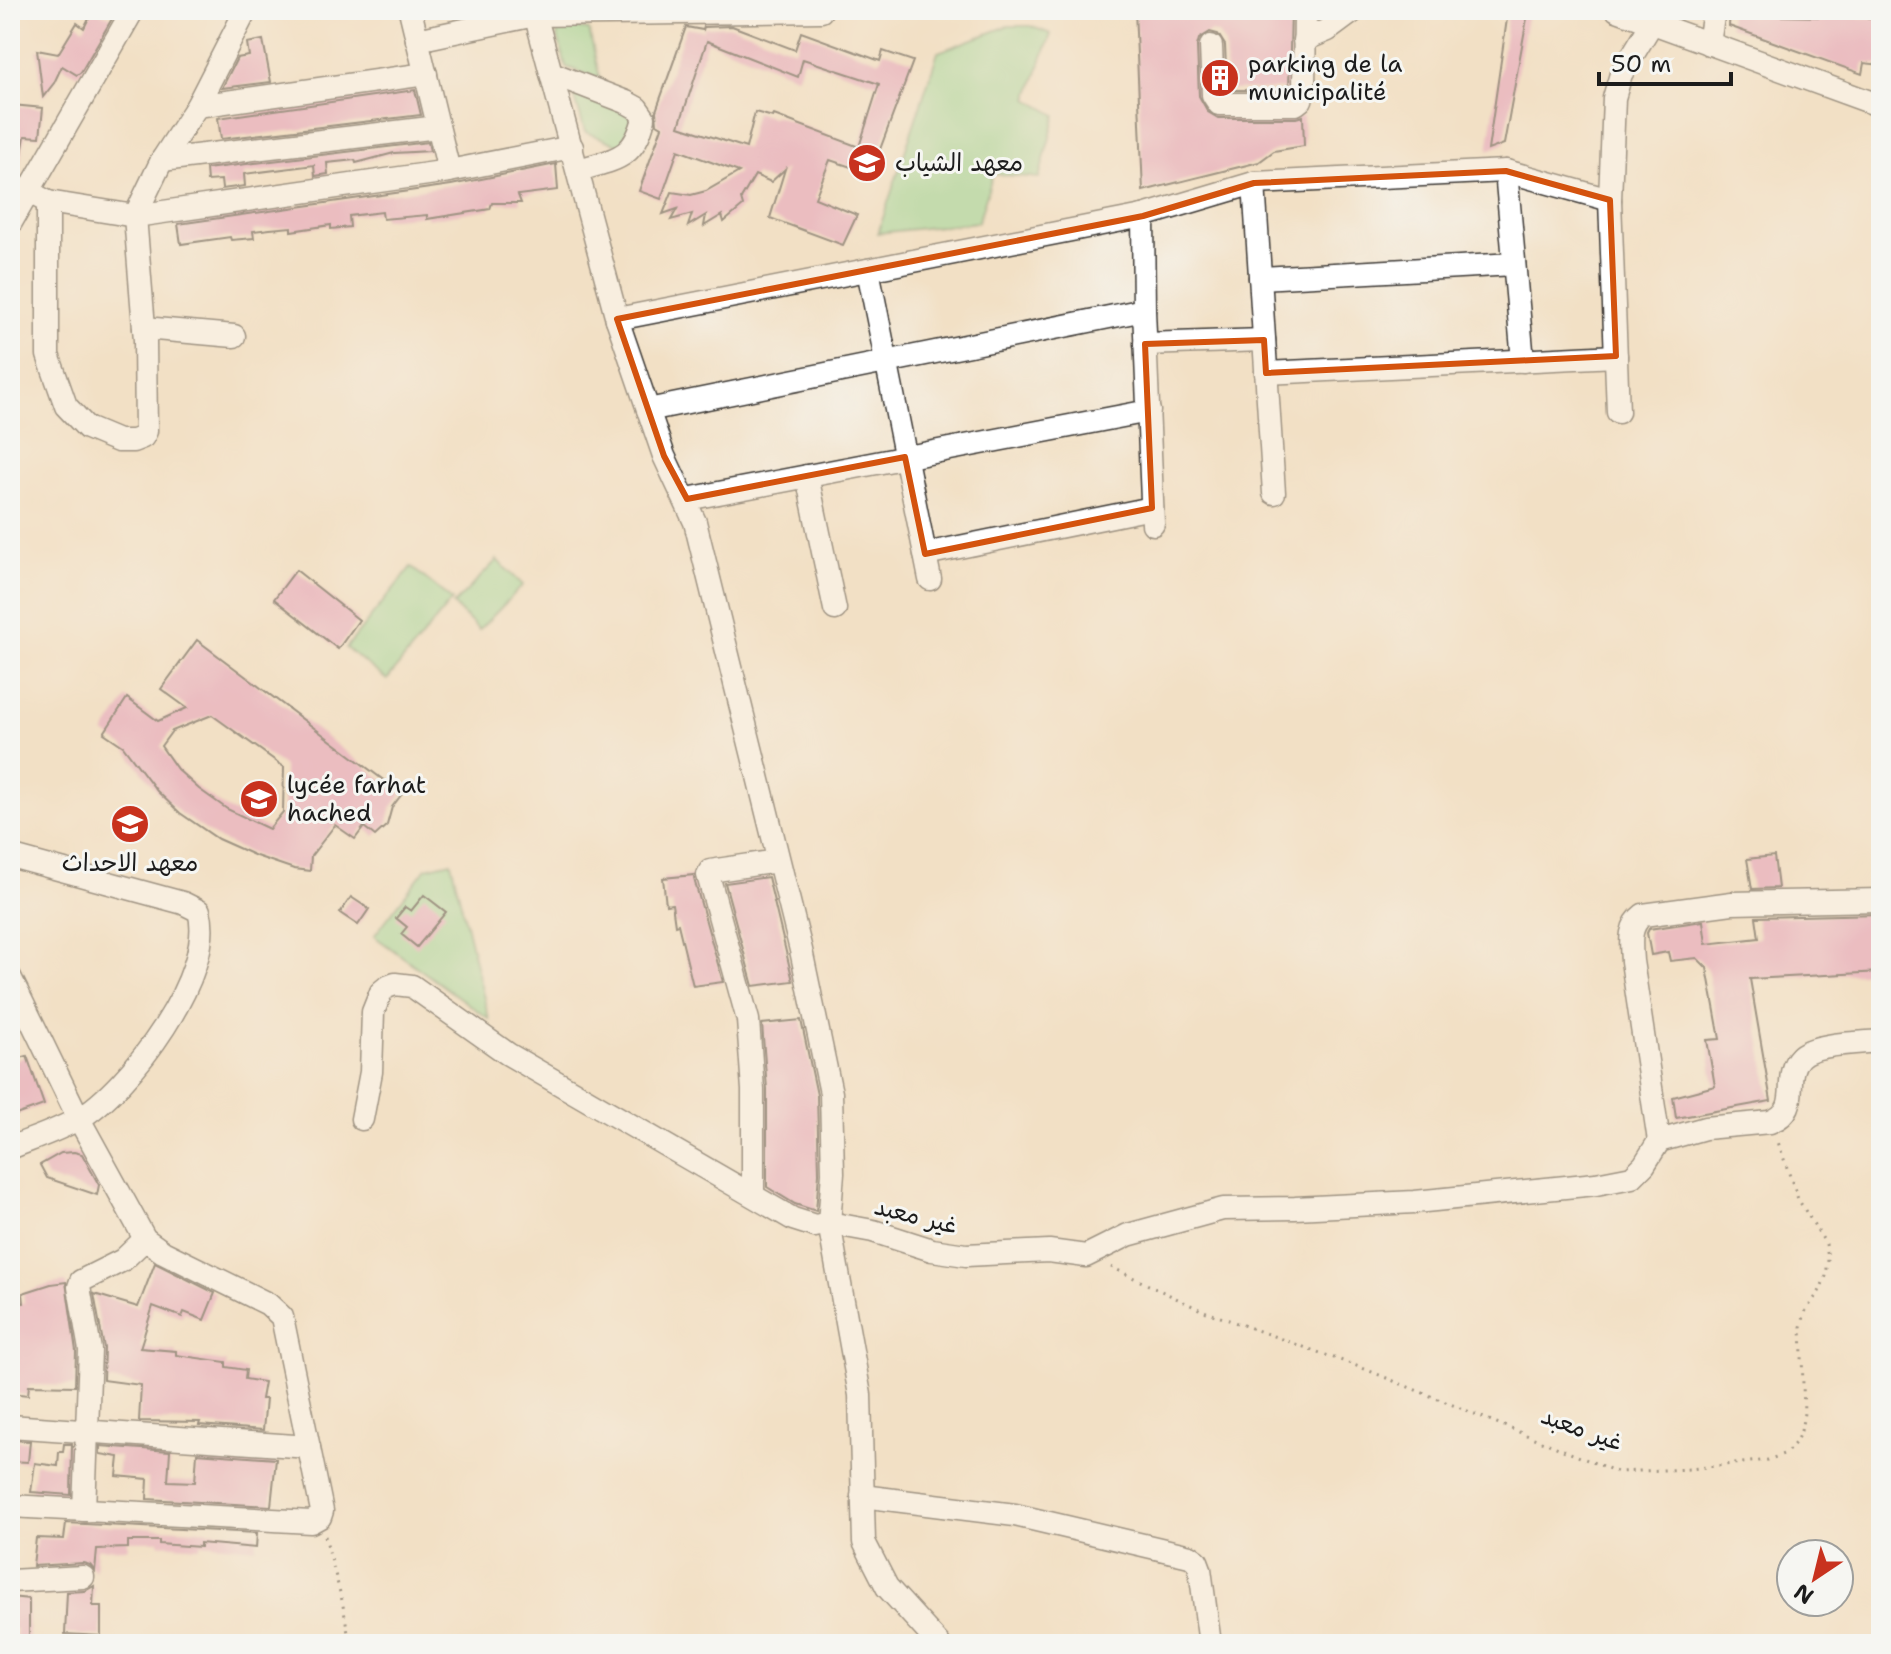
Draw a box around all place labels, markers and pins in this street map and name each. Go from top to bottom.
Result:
place label: parking de la municipalité [1248,48,1402,108]
building icon: parking de la municipalité [1199,57,1241,99]
school or university icon: معهد الشياب [846,142,888,184]
place label: معهد الشياب [895,147,1023,179]
place label: lycée farhat hached [287,769,426,829]
school or university icon: lycée farhat hached [238,778,280,820]
school or university icon: معهد الاحداث [109,803,151,845]
place label: معهد الاحداث [62,847,198,879]

